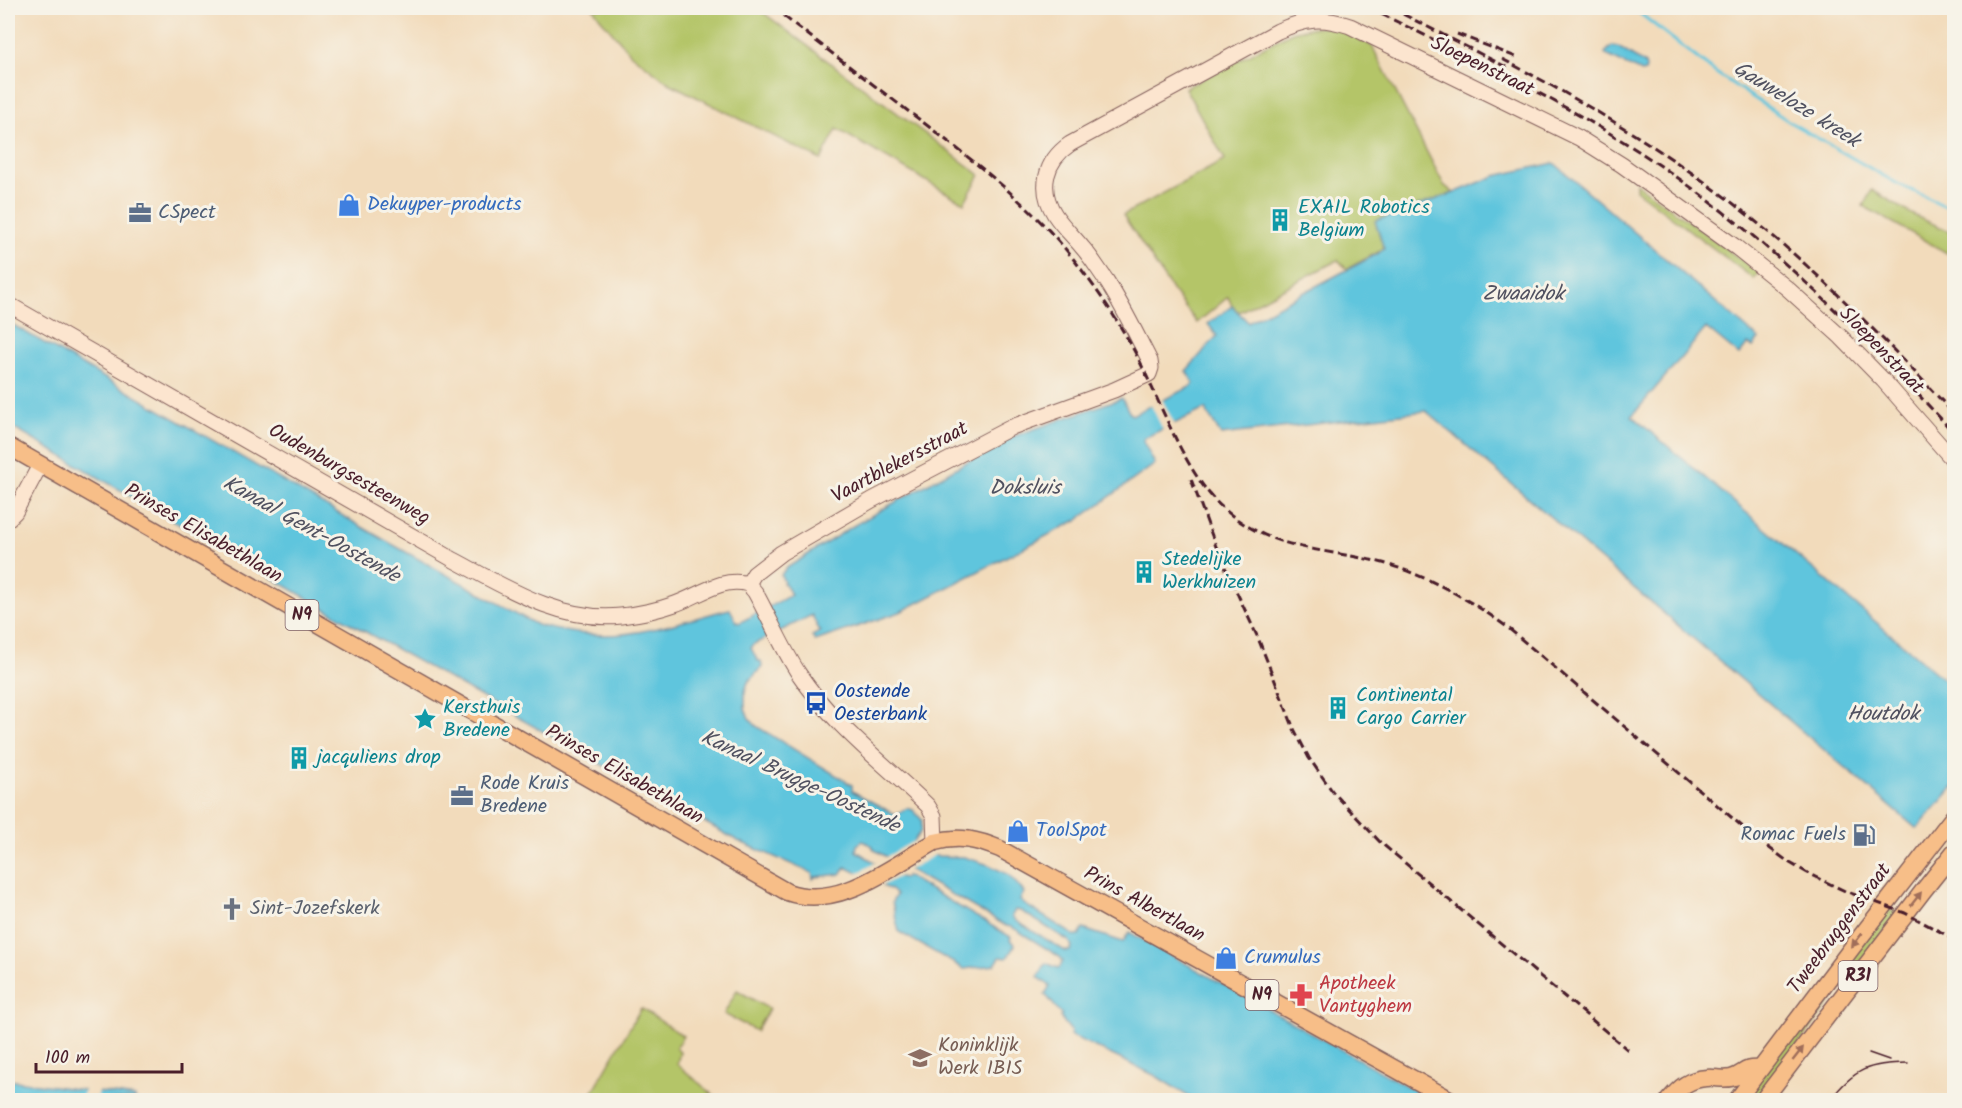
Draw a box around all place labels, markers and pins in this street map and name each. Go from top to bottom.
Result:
place label: Dekuyper-products [367,189,522,221]
shop icon: Dekuyper-products [336,192,362,218]
place label: EXAIL Robotics Belgium [1298,192,1430,247]
place label: CSpect [158,197,216,229]
office icon: CSpect [127,200,153,226]
building icon: EXAIL Robotics Belgium [1267,207,1293,233]
place label: Stedelijke Werkhuizen [1162,544,1256,599]
building icon: Stedelijke Werkhuizen [1131,559,1157,585]
place label: Oostende Oesterbank [834,676,928,731]
place label: Continental Cargo Carrier [1356,680,1467,735]
bus stop icon: Oostende Oesterbank [803,690,829,716]
place label: Kersthuis Bredene [443,692,521,747]
building icon: Continental Cargo Carrier [1325,695,1351,721]
place icon: Kersthuis Bredene [412,706,438,732]
place label: jacquliens drop [312,742,441,774]
building icon: jacquliens drop [286,745,312,771]
place label: Rode Kruis Bredene [480,768,570,823]
office icon: Rode Kruis Bredene [449,783,475,809]
place label: ToolSpot [1036,815,1107,847]
shop icon: ToolSpot [1005,818,1031,844]
place label: Romac Fuels [1741,819,1846,851]
fuel station icon: Romac Fuels [1851,822,1877,848]
place label: Sint-Jozefskerk [250,893,380,925]
church icon: Sint-Jozefskerk [219,896,245,922]
place label: Crumulus [1244,942,1321,974]
shop icon: Crumulus [1213,945,1239,971]
place label: Apotheek Vantyghem [1319,968,1412,1023]
pharmacy icon: Apotheek Vantyghem [1288,982,1314,1008]
place label: Koninklijk Werk IBIS [938,1030,1023,1085]
school or university icon: Koninklijk Werk IBIS [907,1045,933,1071]

